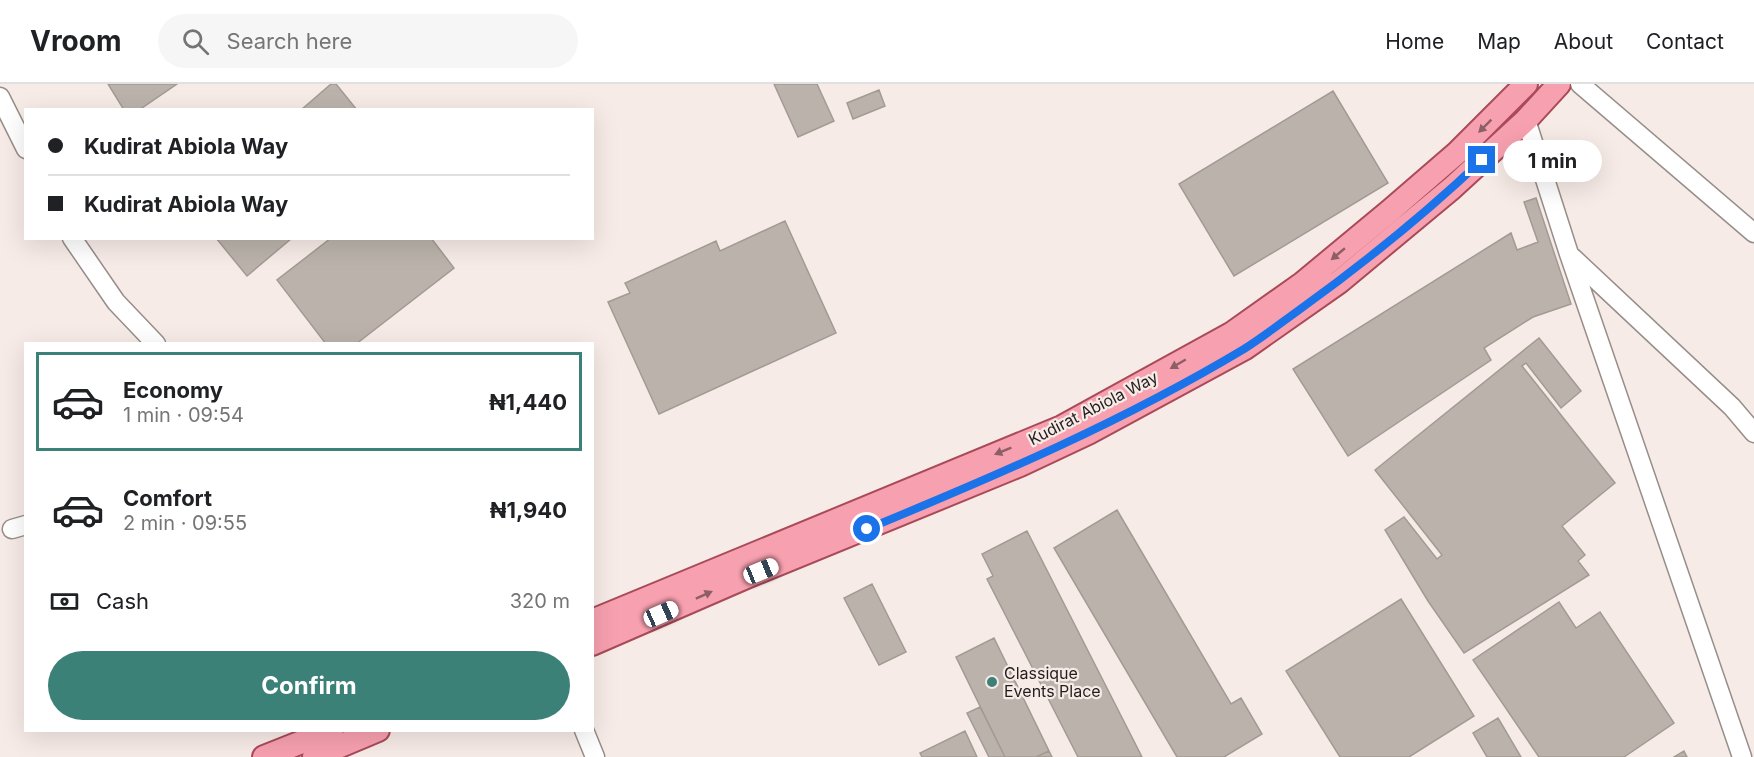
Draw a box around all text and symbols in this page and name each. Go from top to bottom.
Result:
search box [158,14,578,68]
text: Vroom [30,24,122,58]
icon: search [179,25,212,58]
text: Search here [227,28,352,54]
text: Home [1385,29,1444,54]
text: Map [1477,29,1521,54]
text: About [1554,29,1613,54]
text: Contact [1646,29,1724,54]
one-way arrow [1478,118,1492,132]
text: Kudirat Abiola Way [84,133,288,159]
callout: 1 min [1503,139,1602,181]
route end [1468,146,1495,173]
text: 1 min [1528,149,1577,173]
text: Kudirat Abiola Way [84,191,288,217]
one-way arrow [1331,247,1346,260]
one-way arrow [1169,359,1186,369]
street label: Kudirat Abiola Way [1025,367,1161,449]
icon: car [51,375,105,429]
text: Economy [123,377,223,403]
text: ₦1,440 [489,389,567,415]
text: 1 min · 09:54 [123,403,244,427]
one-way arrow [994,446,1012,456]
icon: car [51,483,105,537]
text: Comfort [123,485,212,511]
text: ₦1,940 [490,497,567,523]
text: 2 min · 09:55 [123,511,247,535]
route start [853,515,880,542]
car [741,556,781,586]
icon: cash [48,585,81,618]
text: Cash [96,588,149,614]
text: 320 m [510,589,570,613]
one-way arrow [695,590,713,600]
car [641,598,681,630]
button: Confirm [48,651,570,720]
place label: Classique Events Place [1004,663,1101,701]
marker: Classique Events Place [985,675,999,689]

